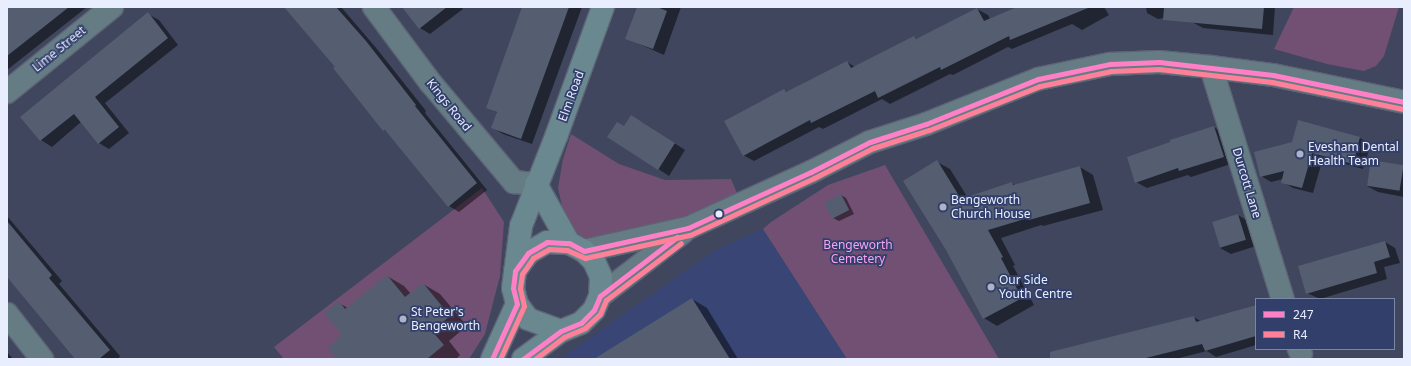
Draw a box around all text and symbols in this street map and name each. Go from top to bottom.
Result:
street label: Lime Street [30,23,88,75]
street label: Elm Road [555,69,587,123]
street label: Kings Road [424,76,474,134]
place label: Evesham Dental Health Team [1308,140,1399,168]
street label: Durcott Lane [1229,146,1265,220]
marker: Evesham Dental Health Team [1295,149,1305,159]
place label: Bengeworth Church House [951,193,1031,221]
marker: Bengeworth Church House [938,202,948,212]
unlabelled marker [714,209,724,219]
park label: Bengeworth Cemetery [823,238,893,266]
place label: Our Side Youth Centre [999,273,1072,301]
marker: Our Side Youth Centre [986,282,996,292]
legend [1255,298,1395,350]
place label: St Peter's Bengeworth [411,305,480,333]
text: 247 [1293,306,1314,323]
marker: St Peter's Bengeworth [398,314,408,324]
text: R4 [1293,326,1307,343]

